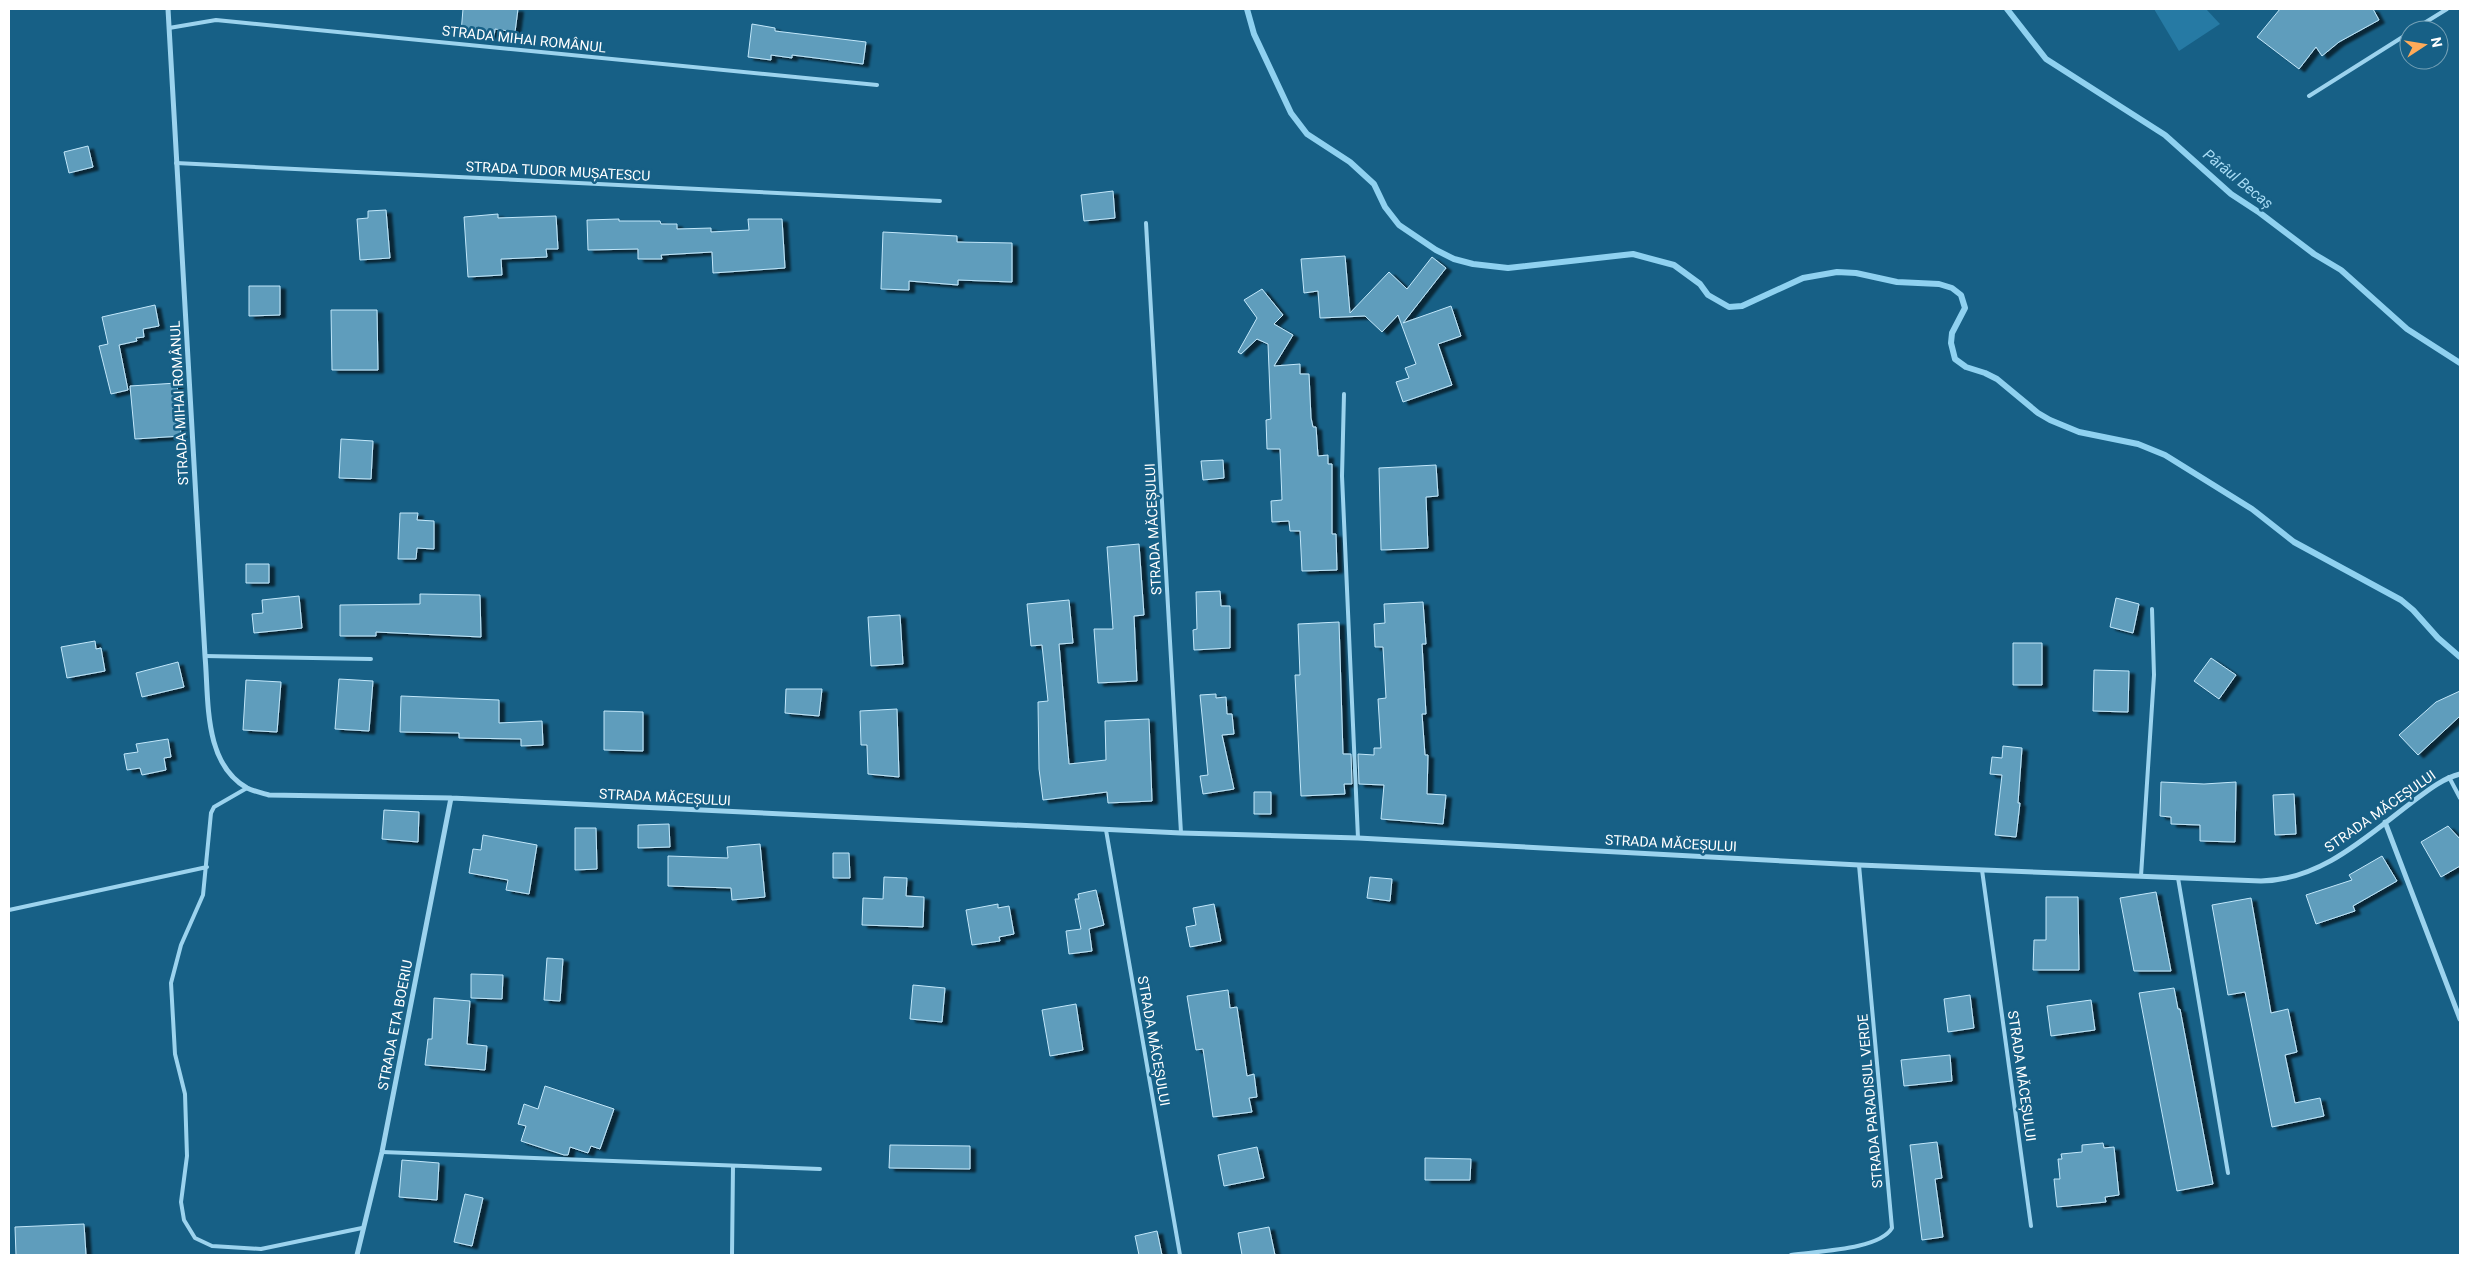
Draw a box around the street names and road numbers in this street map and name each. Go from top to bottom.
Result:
street label: STRADA MIHAI ROMÂNUL [441,21,607,56]
street label: STRADA TUDOR MUȘATESCU [465,158,651,185]
street label: STRADA MIHAI ROMÂNUL [166,320,191,486]
street label: STRADA MĂCEȘULUI [1142,463,1165,595]
street label: STRADA MĂCEȘULUI [2321,767,2439,856]
street label: STRADA MĂCEȘULUI [599,786,731,809]
street label: STRADA MĂCEȘULUI [1605,832,1737,855]
street label: STRADA ETA BOERIU [375,958,415,1092]
street label: STRADA MĂCEȘULUI [1134,975,1173,1108]
street label: STRADA MĂCEȘULUI [2004,1010,2039,1143]
street label: STRADA PARADISUL VERDE [1854,1013,1886,1189]

